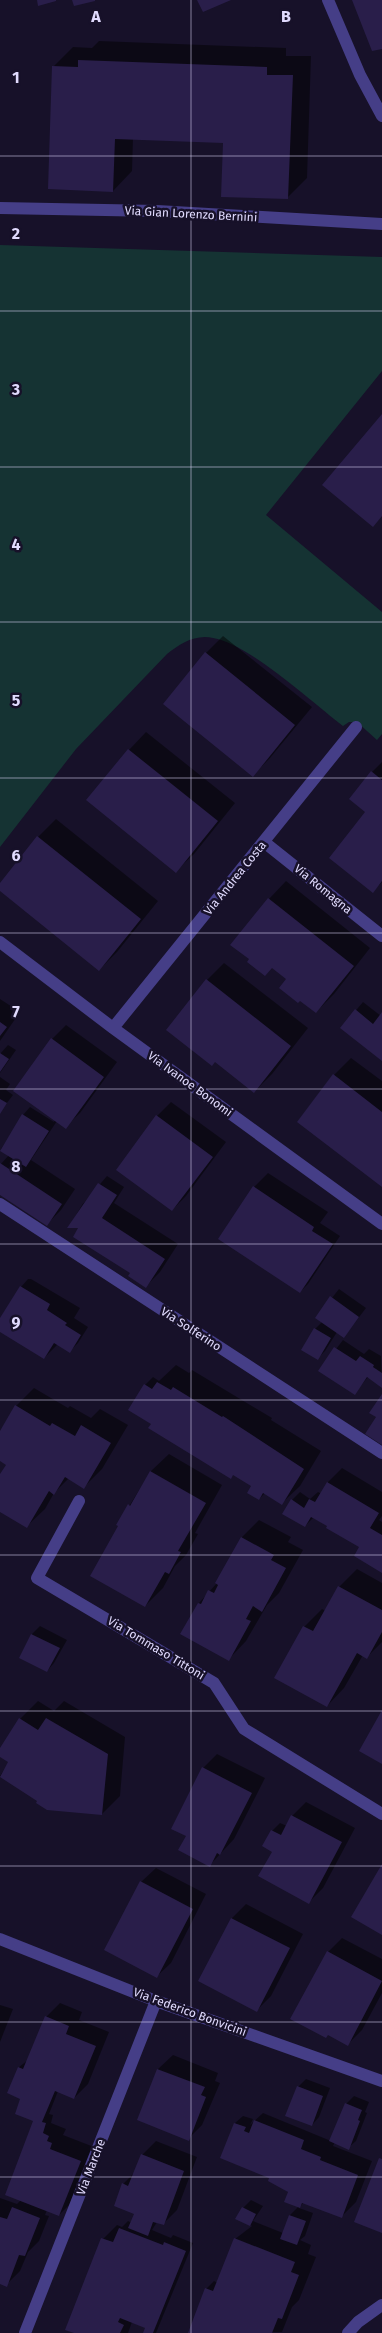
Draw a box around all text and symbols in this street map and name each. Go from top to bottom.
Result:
text: A [90,7,101,26]
text: B [281,7,291,26]
text: 1 [12,68,20,87]
street label: Via Gian Lorenzo Bernini [124,204,258,224]
text: 2 [12,224,20,243]
text: 3 [11,380,20,399]
text: 4 [11,535,21,554]
text: 5 [12,691,21,710]
street label: Via Andrea Costa [201,838,269,918]
text: 6 [11,846,21,865]
street label: Via Romagna [291,861,355,917]
text: 7 [12,1002,20,1021]
street label: Via Ivanoe Bonomi [145,1049,235,1119]
text: 8 [11,1157,21,1176]
street label: Via Solferino [158,1304,224,1354]
text: 9 [12,1313,21,1332]
street label: Via Tommaso Tittoni [105,1614,207,1682]
street label: Via Federico Bonvicini [132,1985,248,2039]
street label: Via Marche [74,2137,108,2197]

